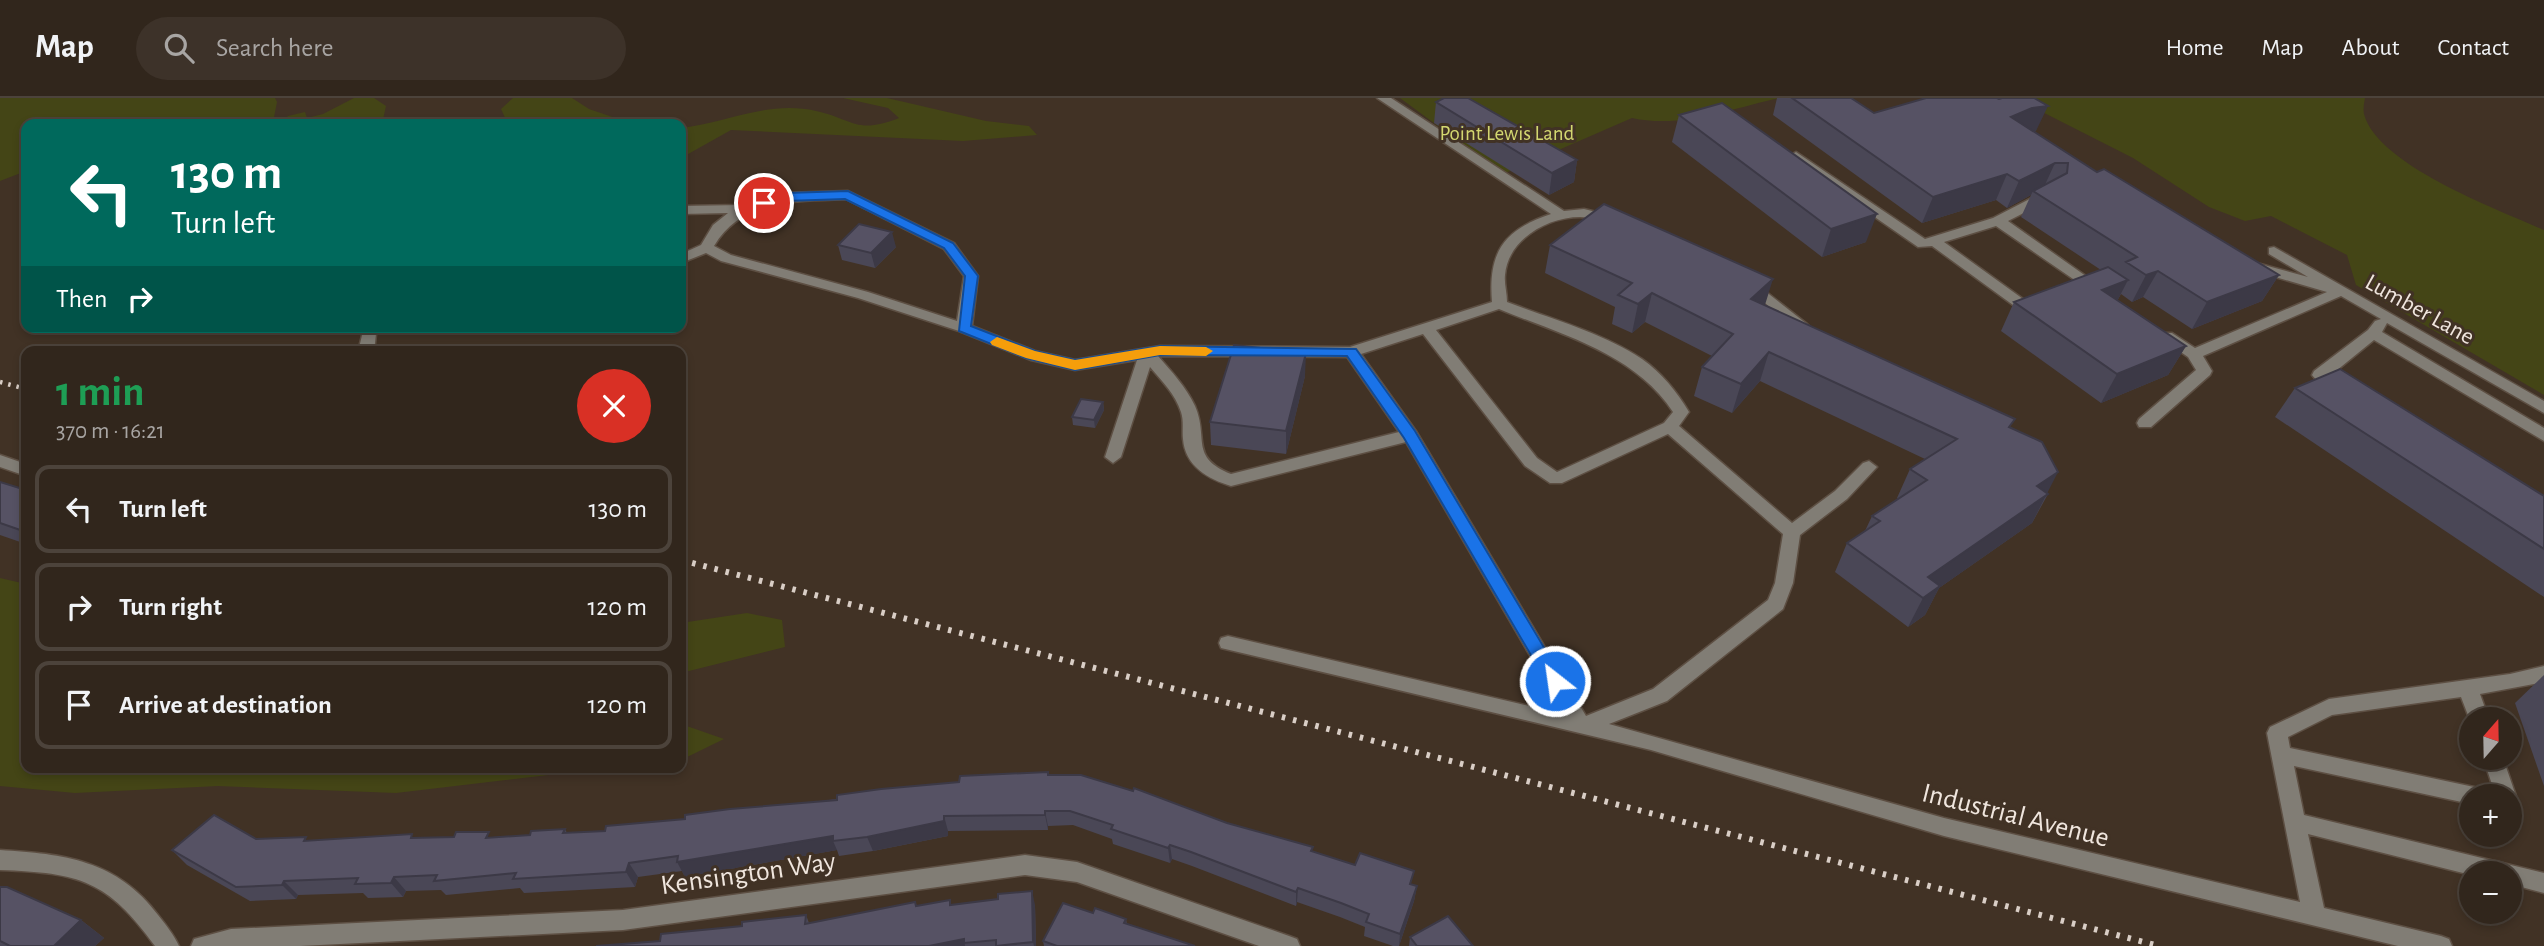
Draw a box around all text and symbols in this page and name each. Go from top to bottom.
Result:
search box [136,17,626,80]
icon: search [160,29,198,67]
text: Map [35,31,94,64]
text: Search here [216,35,334,61]
text: Home [2166,36,2224,60]
text: Map [2262,36,2304,60]
text: About [2342,36,2399,60]
text: Contact [2437,36,2509,60]
park label: Point Lewis Land [1440,123,1575,144]
icon: left [56,147,147,238]
text: 130 m [171,149,282,198]
pin [734,173,794,233]
icon: arrive [745,184,783,222]
text: Turn left [171,207,275,239]
street label: Lumber Lane [2361,270,2478,350]
icon: right [121,280,159,318]
text: Then [56,286,107,312]
button: close [577,369,651,443]
text: 1 min [56,371,145,413]
text: 370 m · 16:21 [56,420,165,443]
icon: left [60,490,98,528]
text: Turn left [119,496,207,522]
text: 130 m [589,496,647,522]
icon: right [60,588,98,626]
text: Turn right [119,594,222,620]
text: 120 m [587,594,647,620]
position arrow [1518,644,1592,718]
icon: arrive [60,686,98,724]
text: Arrive at destination [119,692,332,718]
text: 120 m [587,692,647,718]
north arrow [2459,707,2522,770]
map controls [2459,707,2522,924]
street label: Industrial Avenue [1919,779,2112,853]
button: + [2459,784,2522,847]
street label: Kensington Way [659,848,838,900]
button: − [2459,861,2522,924]

